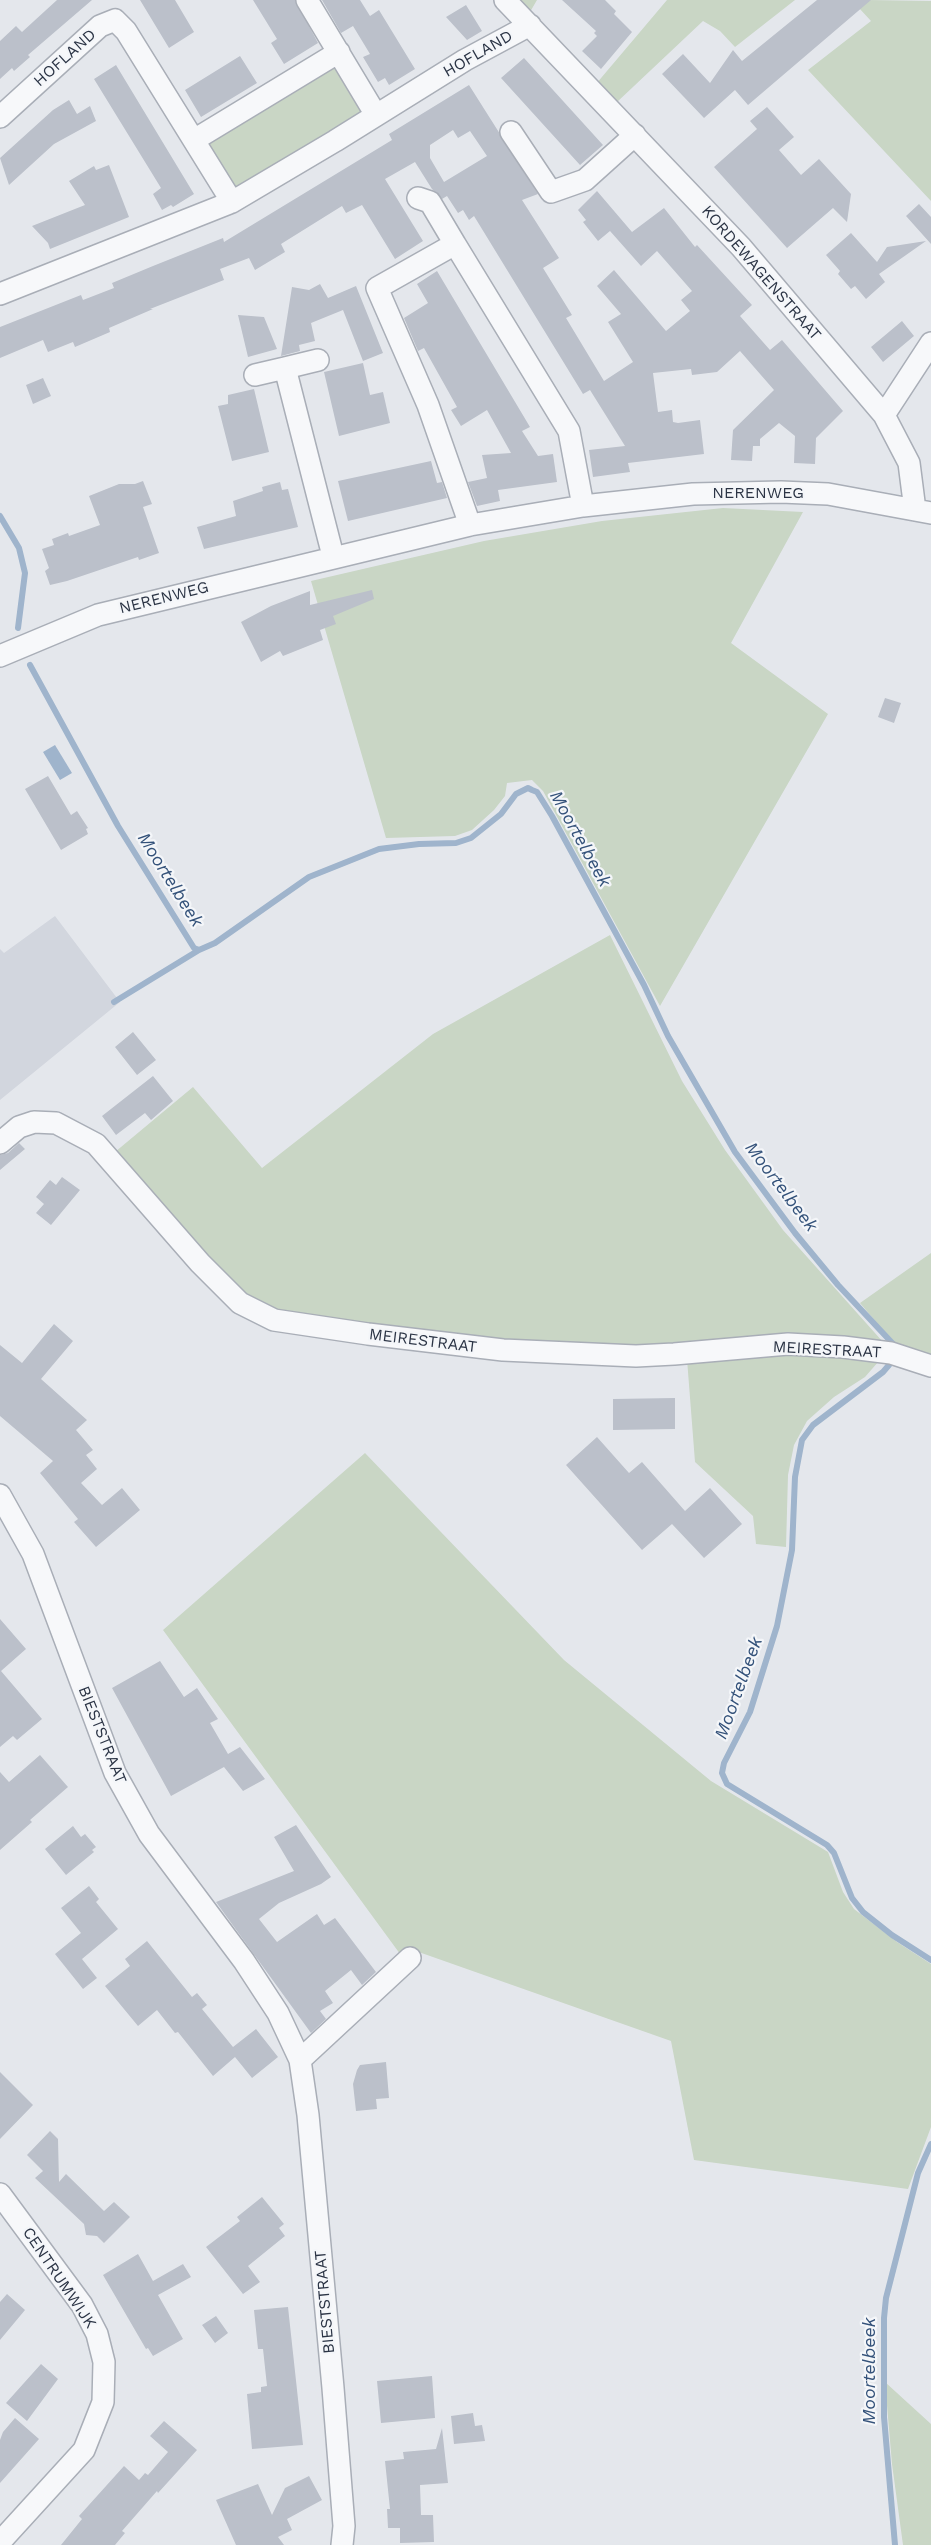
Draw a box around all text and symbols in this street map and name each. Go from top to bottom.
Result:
street label: HOFLAND [30,25,100,91]
street label: HOFLAND [440,26,516,82]
street label: KORDEWAGENSTRAAT [697,202,825,344]
street label: NERENWEG [712,483,804,503]
street label: NERENWEG [117,578,211,618]
water label: Moortelbeek [545,787,615,891]
water label: Moortelbeek [132,829,208,931]
water label: Moortelbeek [740,1138,822,1236]
street label: MEIRESTRAAT [368,1325,478,1357]
street label: MEIRESTRAAT [772,1338,882,1362]
water label: Moortelbeek [711,1634,767,1742]
street label: BIESTSTRAAT [74,1683,130,1787]
street label: CENTRUMWIJK [18,2224,100,2332]
street label: BIESTSTRAAT [311,2249,339,2355]
water label: Moortelbeek [859,2317,881,2425]

